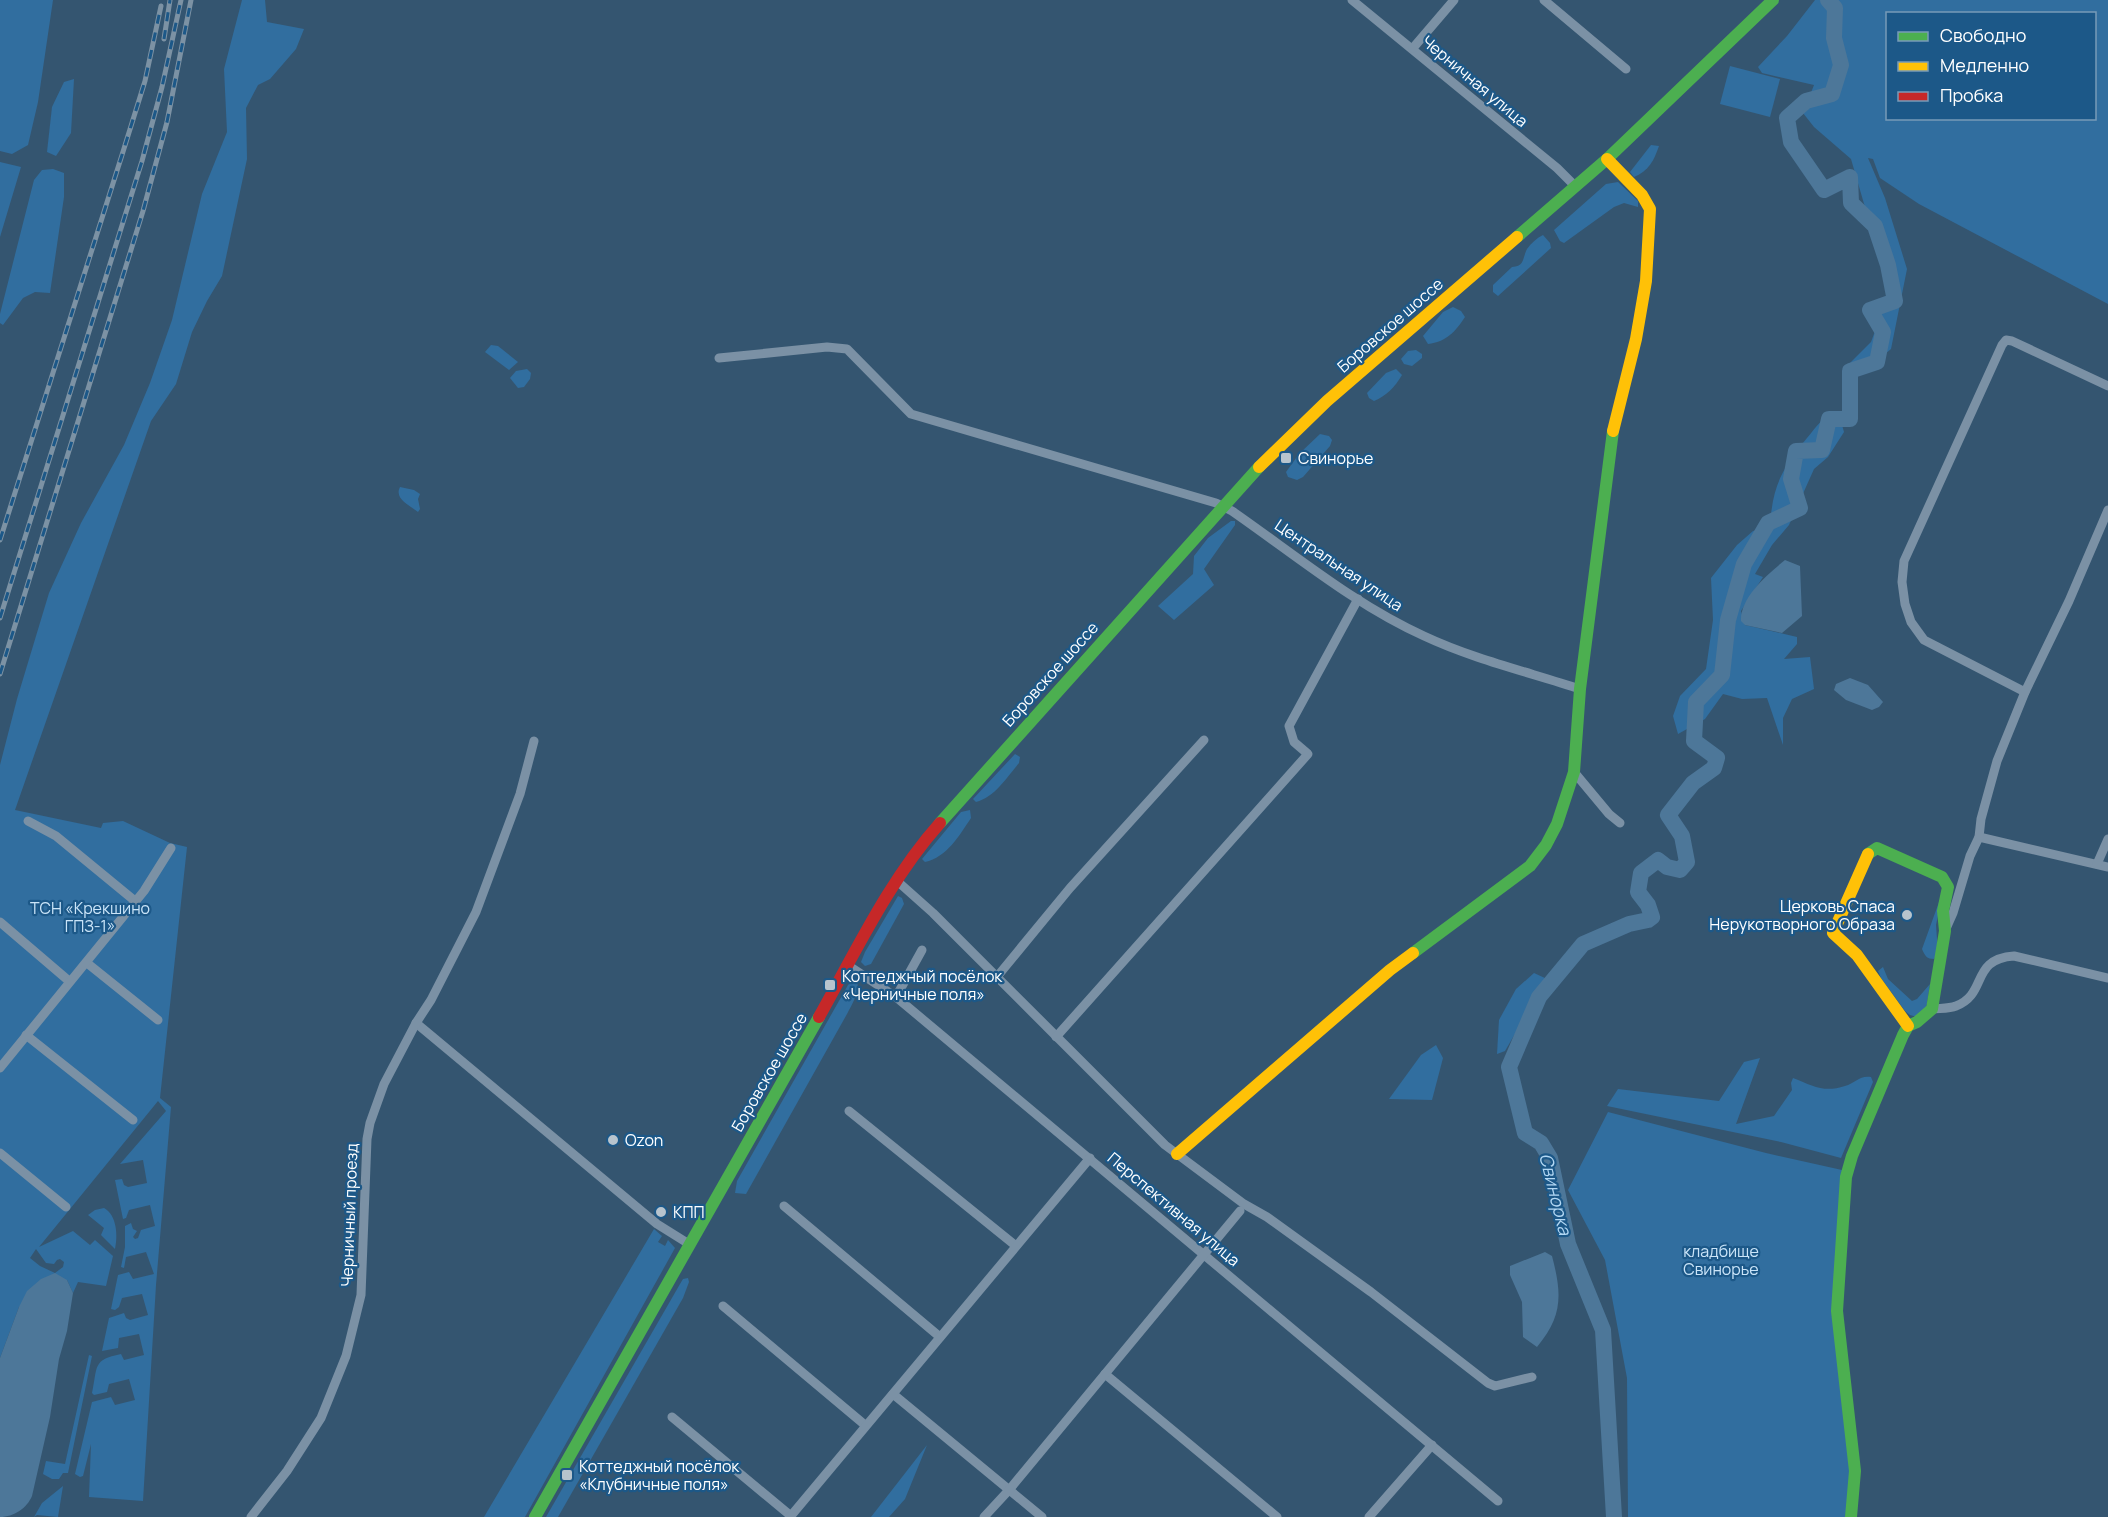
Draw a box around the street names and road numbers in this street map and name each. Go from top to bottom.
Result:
street label: Черничная улица [1417,30,1533,132]
street label: Боровское шоссе [1332,273,1448,377]
street label: Центральная улица [1271,514,1407,616]
street label: Боровское шоссе [997,617,1103,731]
street label: Боровское шоссе [726,1009,812,1135]
street label: Черничный проезд [335,1142,363,1287]
street label: Перспективная улица [1103,1147,1245,1271]

